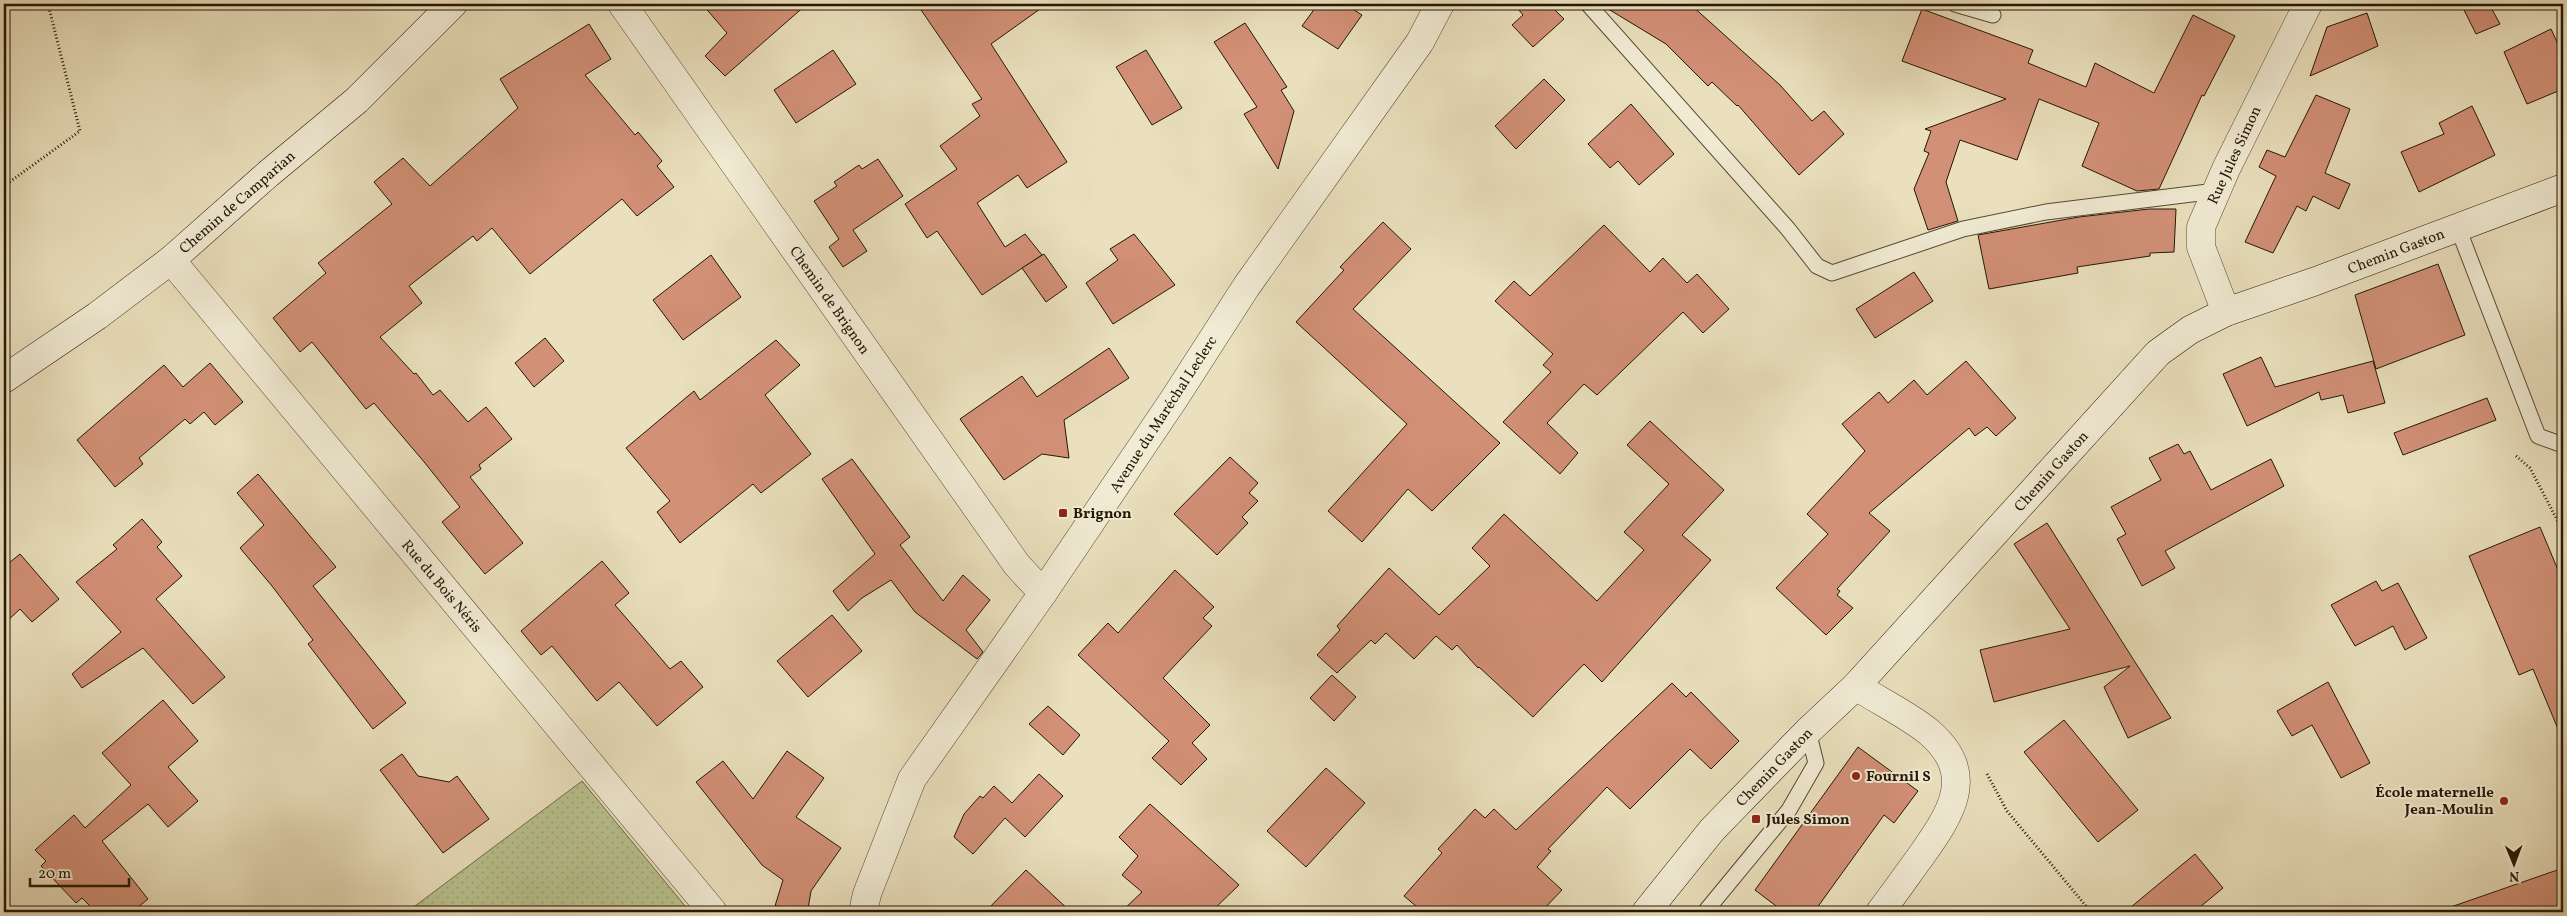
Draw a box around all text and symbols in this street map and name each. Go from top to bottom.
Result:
street label: Rue Jules Simon [2203,103,2267,208]
street label: Chemin de Camparian [175,147,301,260]
street label: Chemin Gaston [2345,224,2448,281]
street label: Chemin de Brignon [783,242,874,359]
street label: Avenue du Maréchal Leclerc [1105,332,1223,497]
street label: Chemin Gaston [2010,427,2094,517]
place label: Brignon [1073,504,1132,525]
marker: Brignon [1057,507,1069,519]
street label: Rue du Bois Néris [396,536,486,638]
street label: Chemin Gaston [1732,724,1818,812]
place label: Fournil S [1866,767,1931,788]
marker: Fournil S [1850,770,1862,782]
place label: École maternelle Jean-Moulin [2375,783,2494,821]
marker: École maternelle Jean-Moulin [2498,795,2510,807]
place label: Jules Simon [1765,810,1850,831]
marker: Jules Simon [1750,813,1762,825]
north arrow [2490,838,2540,888]
scale bar [30,856,129,888]
text: 20 m [38,864,71,885]
text: N [2509,866,2519,885]

